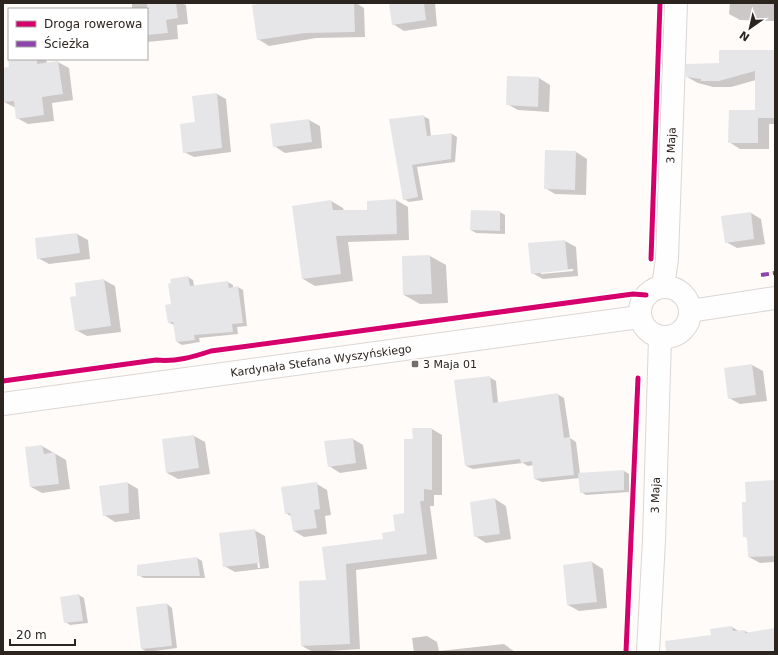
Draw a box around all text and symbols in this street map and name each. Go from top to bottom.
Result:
legend [8,8,148,60]
north arrow [730,8,770,48]
text: Droga rowerowa [44,17,142,31]
text: N [737,28,752,44]
text: Ścieżka [44,36,89,51]
street label: 3 Maja [664,127,678,164]
street label: Kardynała Stefana Wyszyńskiego [230,342,413,379]
place label: 3 Maja 01 [423,358,477,371]
marker: 3 Maja 01 [410,359,420,369]
street label: 3 Maja [648,477,662,514]
scale bar [10,621,75,647]
text: 20 m [16,628,47,642]

